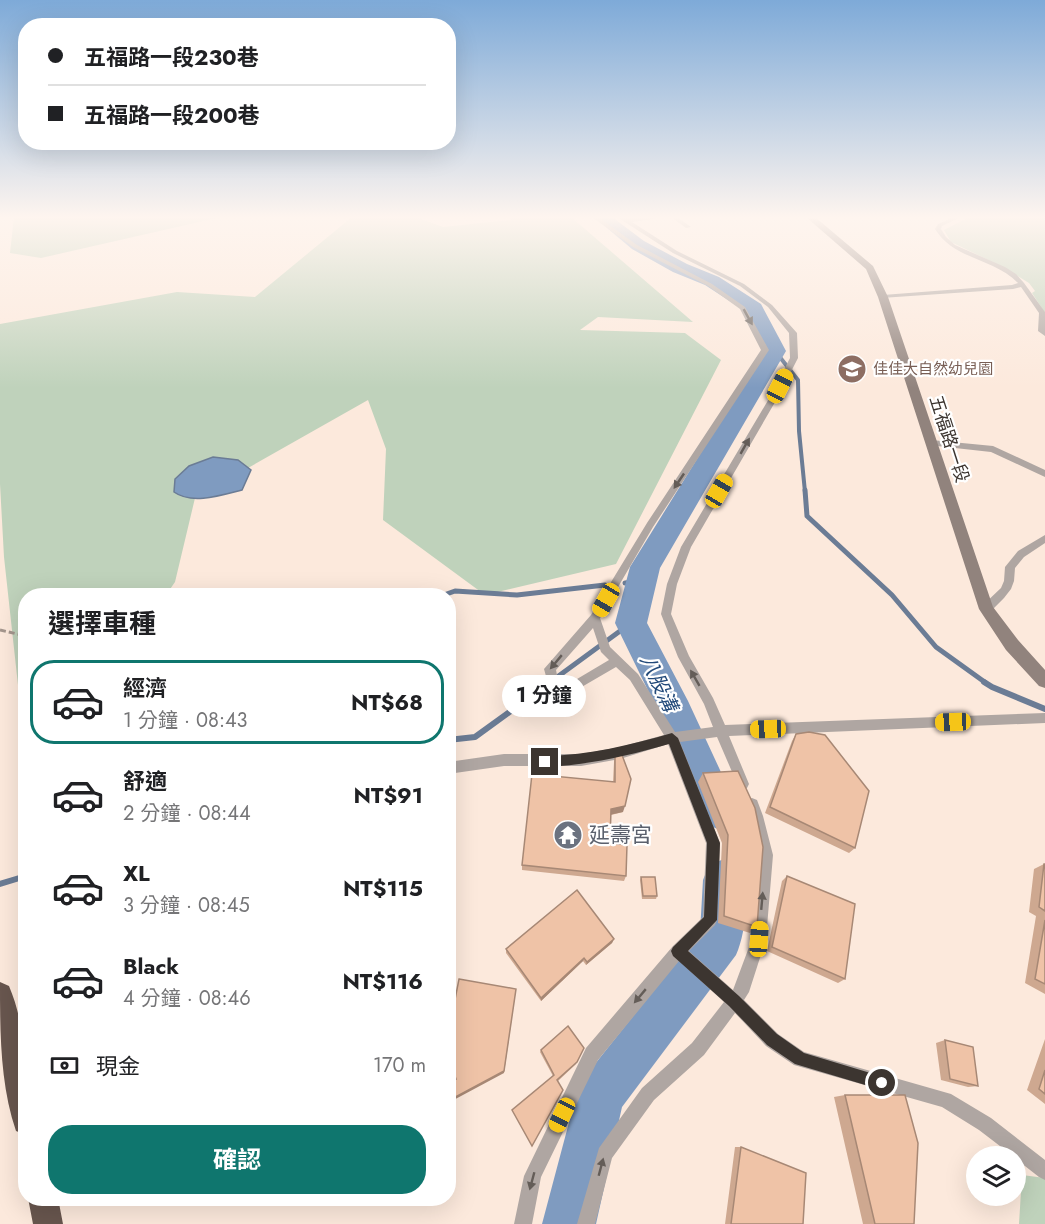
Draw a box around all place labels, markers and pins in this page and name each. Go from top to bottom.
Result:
school or university icon: 佳佳大自然幼兒園 [836,353,868,385]
place label: 佳佳大自然幼兒園 [873,358,993,380]
temple icon: 延壽宮 [552,819,584,851]
place label: 延壽宮 [589,820,652,850]

